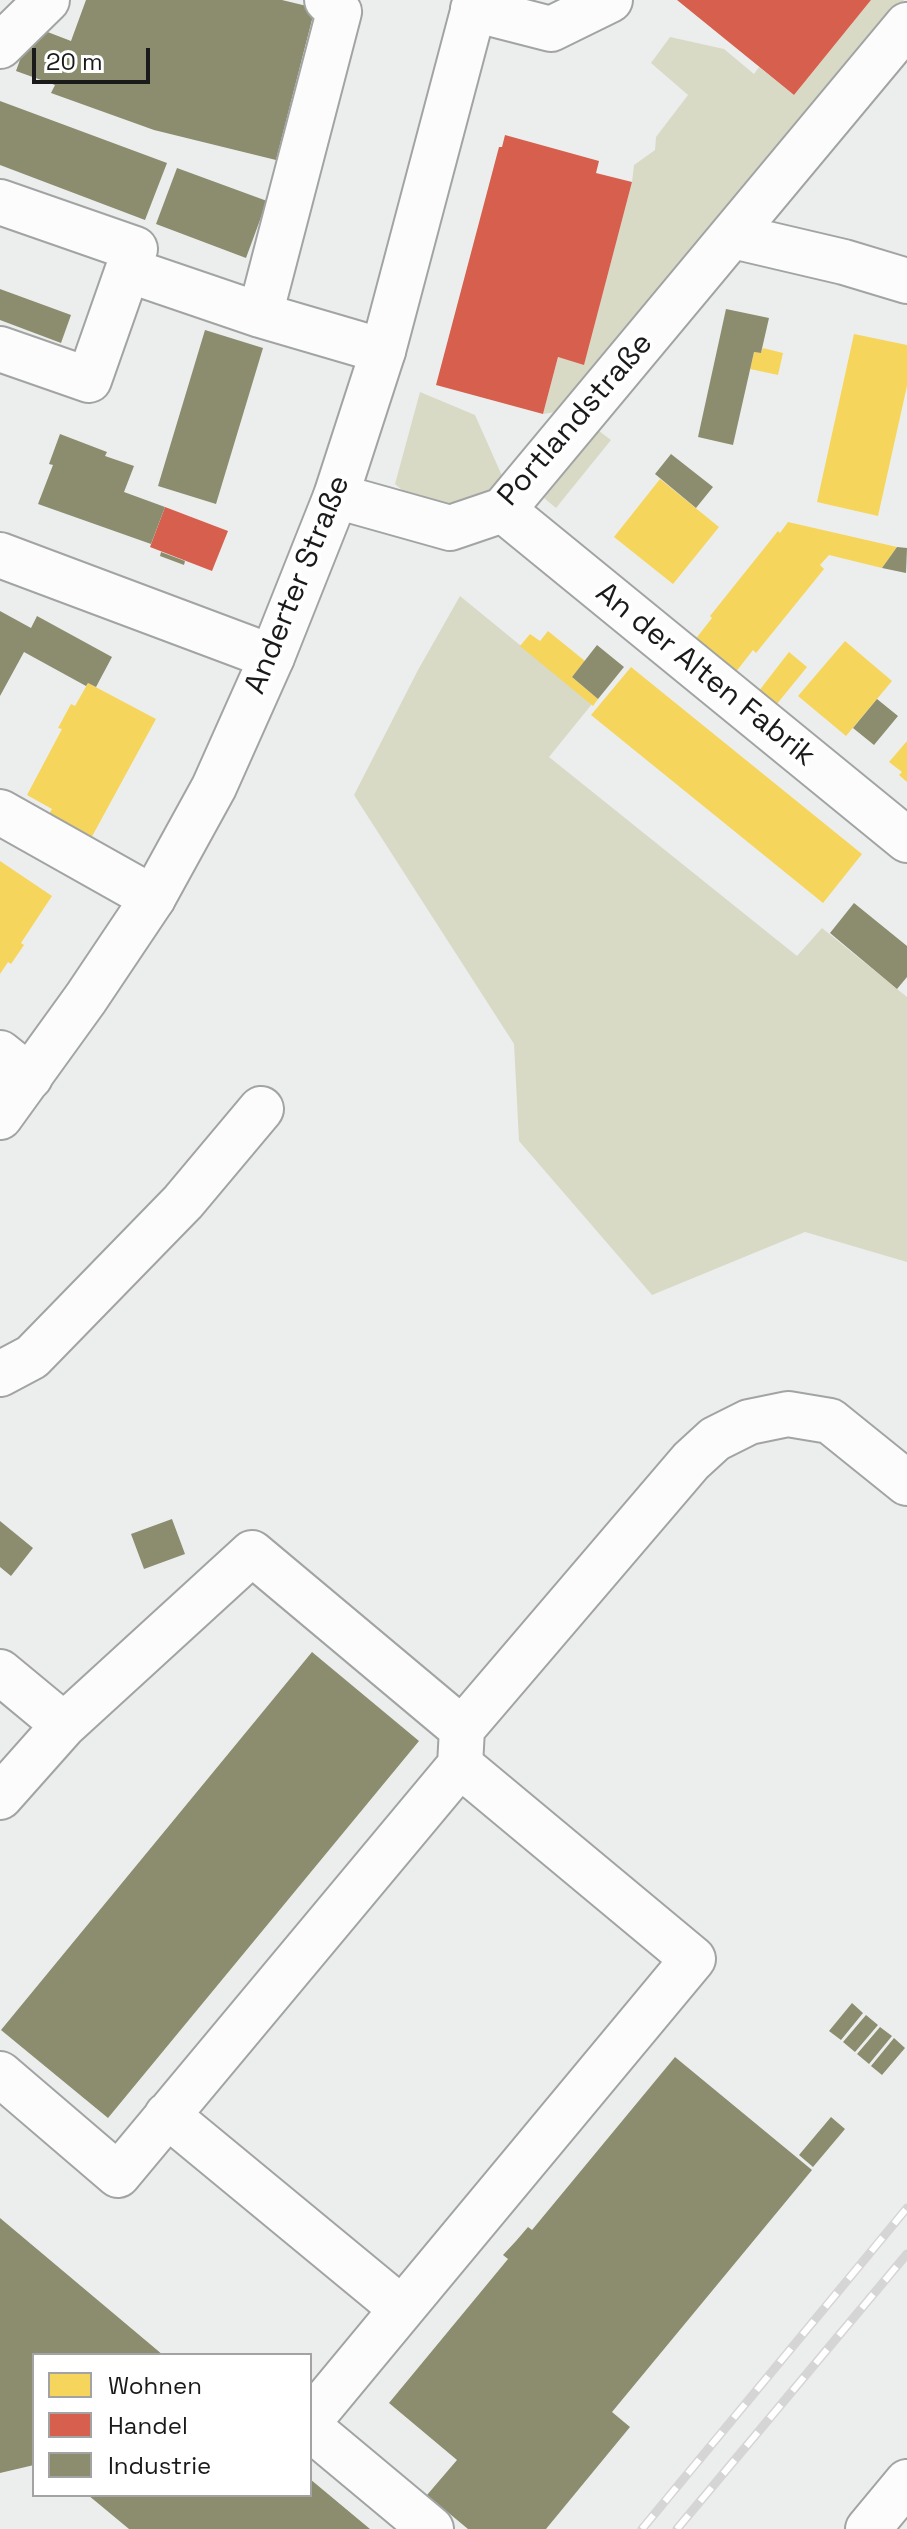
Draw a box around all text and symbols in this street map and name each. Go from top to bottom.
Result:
scale bar [36,32,154,82]
text: 20 m [46,46,103,77]
street label: Portlandstraße [491,326,661,514]
street label: Anderter Straße [238,470,358,700]
street label: An der Alten Fabrik [588,575,822,775]
legend [32,2353,312,2497]
text: Wohnen [108,2370,202,2401]
text: Handel [108,2410,188,2441]
text: Industrie [108,2450,211,2481]

